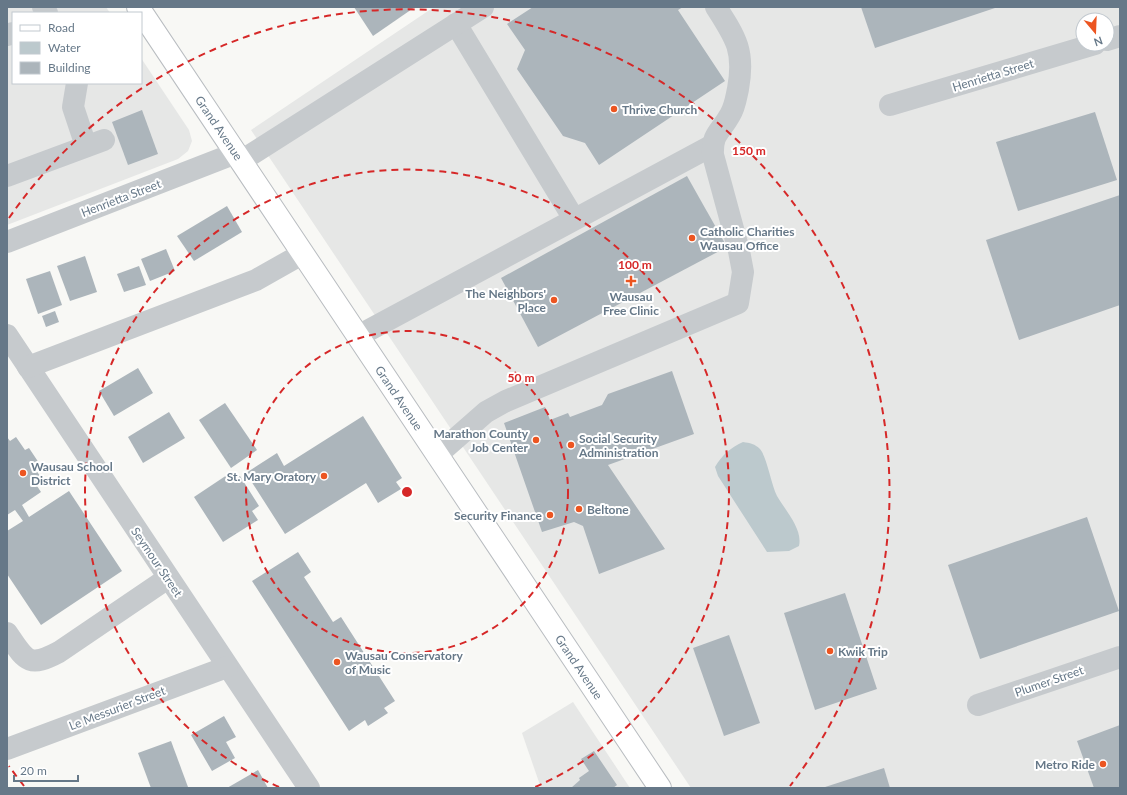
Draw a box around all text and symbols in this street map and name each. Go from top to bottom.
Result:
legend [12,12,142,84]
north arrow [1075,12,1115,52]
text: Road [48,20,75,35]
text: N [1092,34,1105,49]
text: Water [48,40,81,55]
street label: Henrietta Street [950,55,1036,95]
text: Building [48,60,91,75]
street label: Grand Avenue [192,93,246,163]
place label: Thrive Church [622,102,697,117]
marker: Thrive Church [609,104,619,114]
text: 150 m [732,143,766,158]
street label: Henrietta Street [79,176,164,220]
place label: Catholic Charities Wausau Office [700,224,795,253]
marker: Catholic Charities Wausau Office [687,233,697,243]
text: 100 m [618,257,652,272]
marker: Wausau Free Clinic [625,275,637,287]
place label: The Neighbors' Place [465,286,547,315]
place label: Wausau Free Clinic [603,289,659,318]
marker: The Neighbors' Place [549,295,559,305]
street label: Grand Avenue [372,363,426,433]
text: 50 m [508,370,534,385]
place label: Marathon County Job Center [434,426,529,455]
place label: Social Security Administration [578,431,659,460]
marker: Marathon County Job Center [531,435,541,445]
marker: Social Security Administration [566,440,576,450]
place label: Wausau School District [31,459,113,488]
marker: Wausau School District [18,468,28,478]
place label: St. Mary Oratory [227,469,317,484]
marker: St. Mary Oratory [319,471,329,481]
centre of rings [400,485,414,499]
place label: Beltone [587,502,629,517]
marker: Beltone [574,504,584,514]
place label: Security Finance [454,508,543,523]
marker: Security Finance [545,510,555,520]
street label: Seymour Street [128,524,186,600]
street label: Grand Avenue [552,632,606,702]
place label: Kwik Trip [838,644,888,659]
marker: Kwik Trip [825,646,835,656]
place label: Wausau Conservatory of Music [345,648,463,677]
marker: Wausau Conservatory of Music [332,657,342,667]
street label: Plumer Street [1013,662,1086,700]
street label: Le Messurier Street [67,682,168,733]
scale bar [14,757,78,783]
place label: Metro Ride [1035,757,1096,772]
marker: Metro Ride [1098,759,1108,769]
text: 20 m [20,763,47,778]

